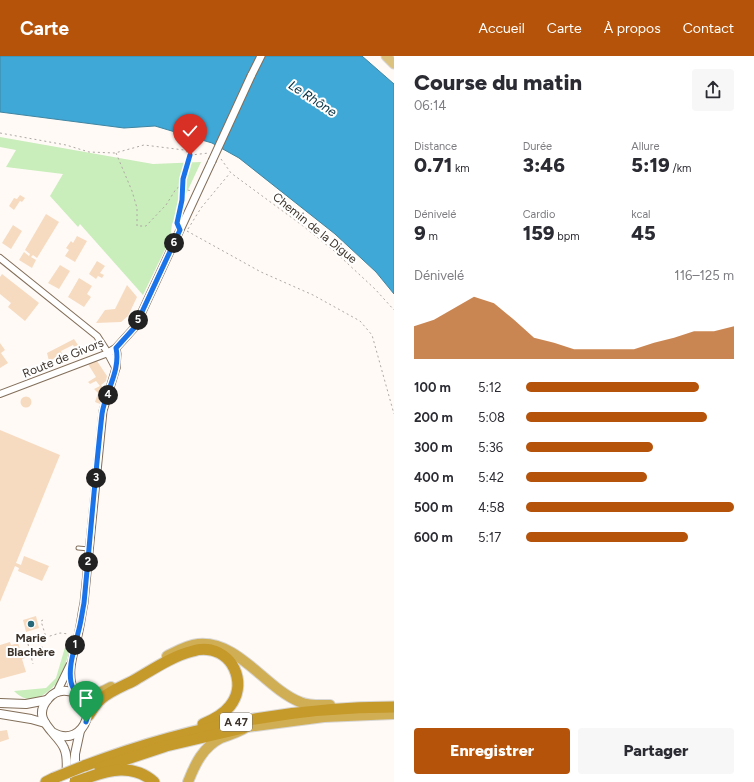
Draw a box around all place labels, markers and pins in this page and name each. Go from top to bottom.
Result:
pin [173,114,207,155]
pin: 6 [164,233,184,253]
pin: 5 [128,310,148,330]
pin: 4 [98,385,118,405]
pin: 3 [86,468,106,488]
pin: 2 [78,552,98,572]
marker: Marie Blachère [26,619,36,629]
place label: Marie Blachère [7,631,55,659]
pin: 1 [65,635,85,655]
pin [69,681,103,722]

